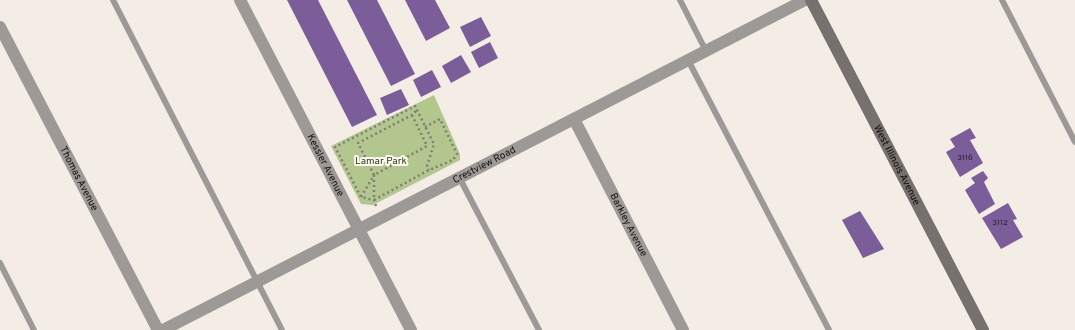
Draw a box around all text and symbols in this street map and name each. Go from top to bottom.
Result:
street label: West Illinois Avenue [871,123,923,207]
street label: Kessler Avenue [304,132,347,199]
street label: Crestview Road [450,143,518,187]
street label: Thomas Avenue [57,144,101,213]
house number: 3116 [957,153,973,163]
park label: Lamar Park [355,155,407,168]
street label: Barkley Avenue [607,191,650,259]
house number: 3112 [992,218,1008,228]

